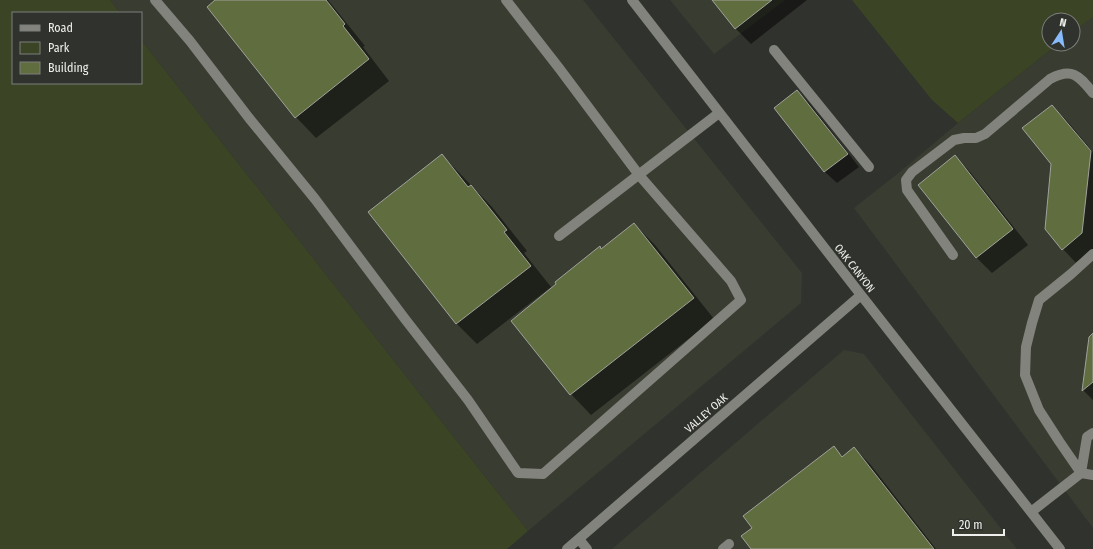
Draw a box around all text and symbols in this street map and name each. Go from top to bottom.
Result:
legend [12,12,142,84]
north arrow [1041,12,1081,52]
text: N [1058,16,1068,30]
text: Road [48,21,73,35]
text: Park [48,41,70,55]
text: Building [48,61,89,75]
street label: OAK CANYON [832,242,878,295]
street label: VALLEY OAK [682,391,731,436]
scale bar [953,511,1004,537]
text: 20 m [959,518,983,532]

